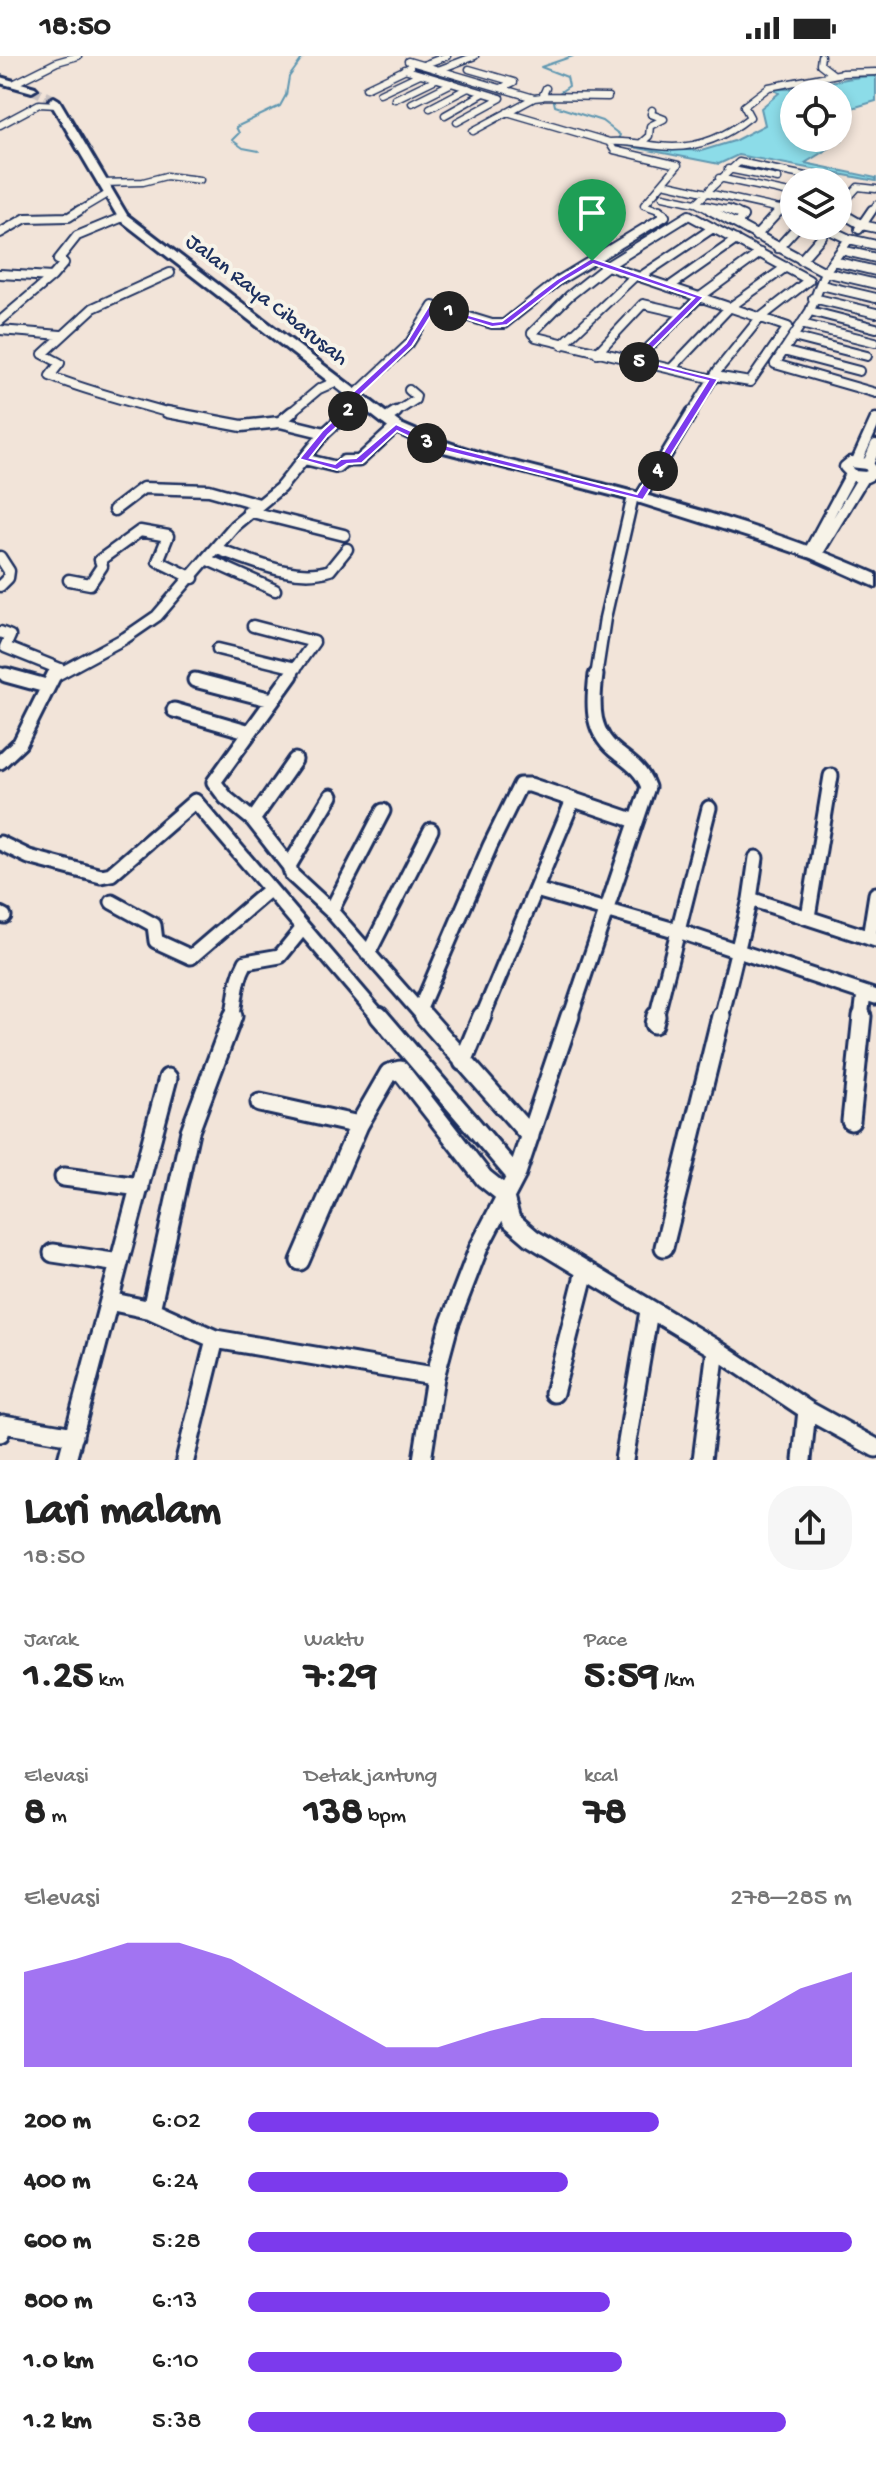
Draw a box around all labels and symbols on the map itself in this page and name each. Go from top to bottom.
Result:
pin [558,179,626,261]
street label: Jalan Raya Cibarusah [179,229,353,373]
pin: 1 [429,291,469,331]
pin: 5 [619,342,659,382]
pin: 2 [328,391,368,431]
pin: 3 [407,423,447,463]
pin: 4 [638,451,678,491]

